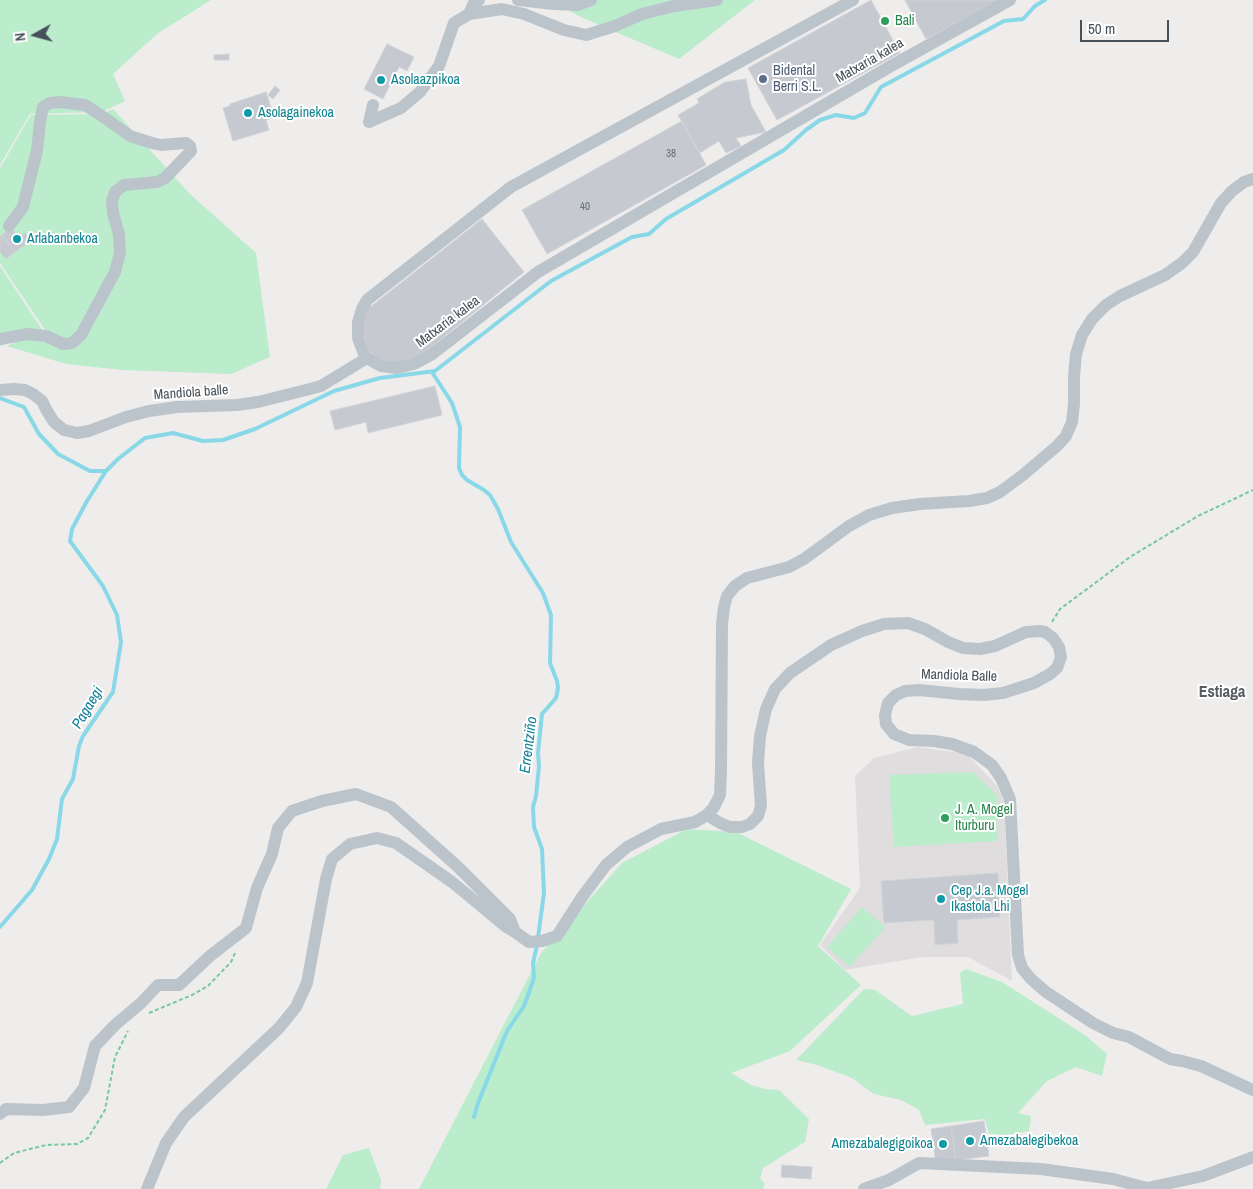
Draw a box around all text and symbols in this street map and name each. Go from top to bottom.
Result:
north arrow [10,10,60,60]
scale bar [1083,10,1172,42]
place label: Bali [895,13,915,29]
marker: Bali [879,15,891,27]
text: 50 m [1088,18,1115,39]
text: N [11,32,30,42]
street label: Matxaria kalea [833,35,907,87]
place label: Bidental Berri S.L. [773,63,821,95]
place label: Asolaazpikoa [391,72,460,88]
marker: Bidental Berri S.L. [757,73,769,85]
marker: Asolaazpikoa [375,74,387,86]
place label: Asolagainekoa [258,105,334,121]
marker: Asolagainekoa [242,107,254,119]
house number: 38 [666,147,676,161]
house number: 40 [580,200,590,214]
place label: Arlabanbekoa [27,231,98,247]
marker: Arlabanbekoa [11,233,23,245]
street label: Matxaria kalea [413,293,483,351]
street label: Mandiola balle [153,382,229,404]
street label: Mandiola Balle [921,666,997,686]
district label: Estiaga [1199,683,1245,703]
water label: Pagaegi [68,684,108,732]
water label: Errentziño [517,716,541,774]
place label: J. A. Mogel Iturburu [955,802,1012,834]
marker: J. A. Mogel Iturburu [939,812,951,824]
place label: Cep J.a. Mogel Ikastola Lhi [951,883,1028,916]
marker: Cep J.a. Mogel Ikastola Lhi [935,893,947,905]
place label: Amezabalegibekoa [980,1133,1078,1149]
marker: Amezabalegibekoa [964,1135,976,1147]
place label: Amezabalegigoikoa [832,1136,933,1152]
marker: Amezabalegigoikoa [937,1138,949,1150]

